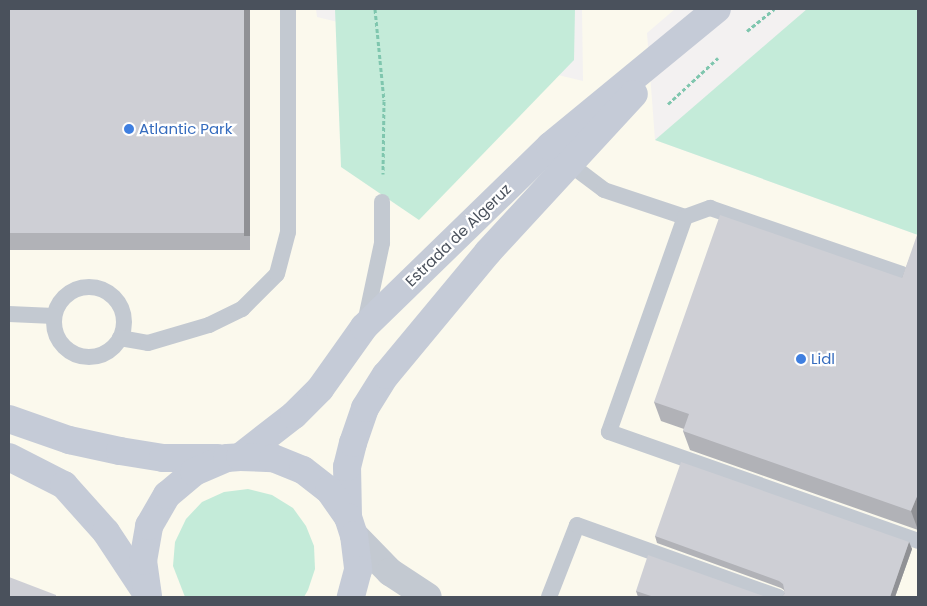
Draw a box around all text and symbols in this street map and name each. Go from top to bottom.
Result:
place label: Atlantic Park [139,120,232,138]
marker: Atlantic Park [123,123,135,135]
street label: Estrada de Algeruz [401,180,515,290]
place label: Lidl [811,350,835,368]
marker: Lidl [795,353,807,365]

